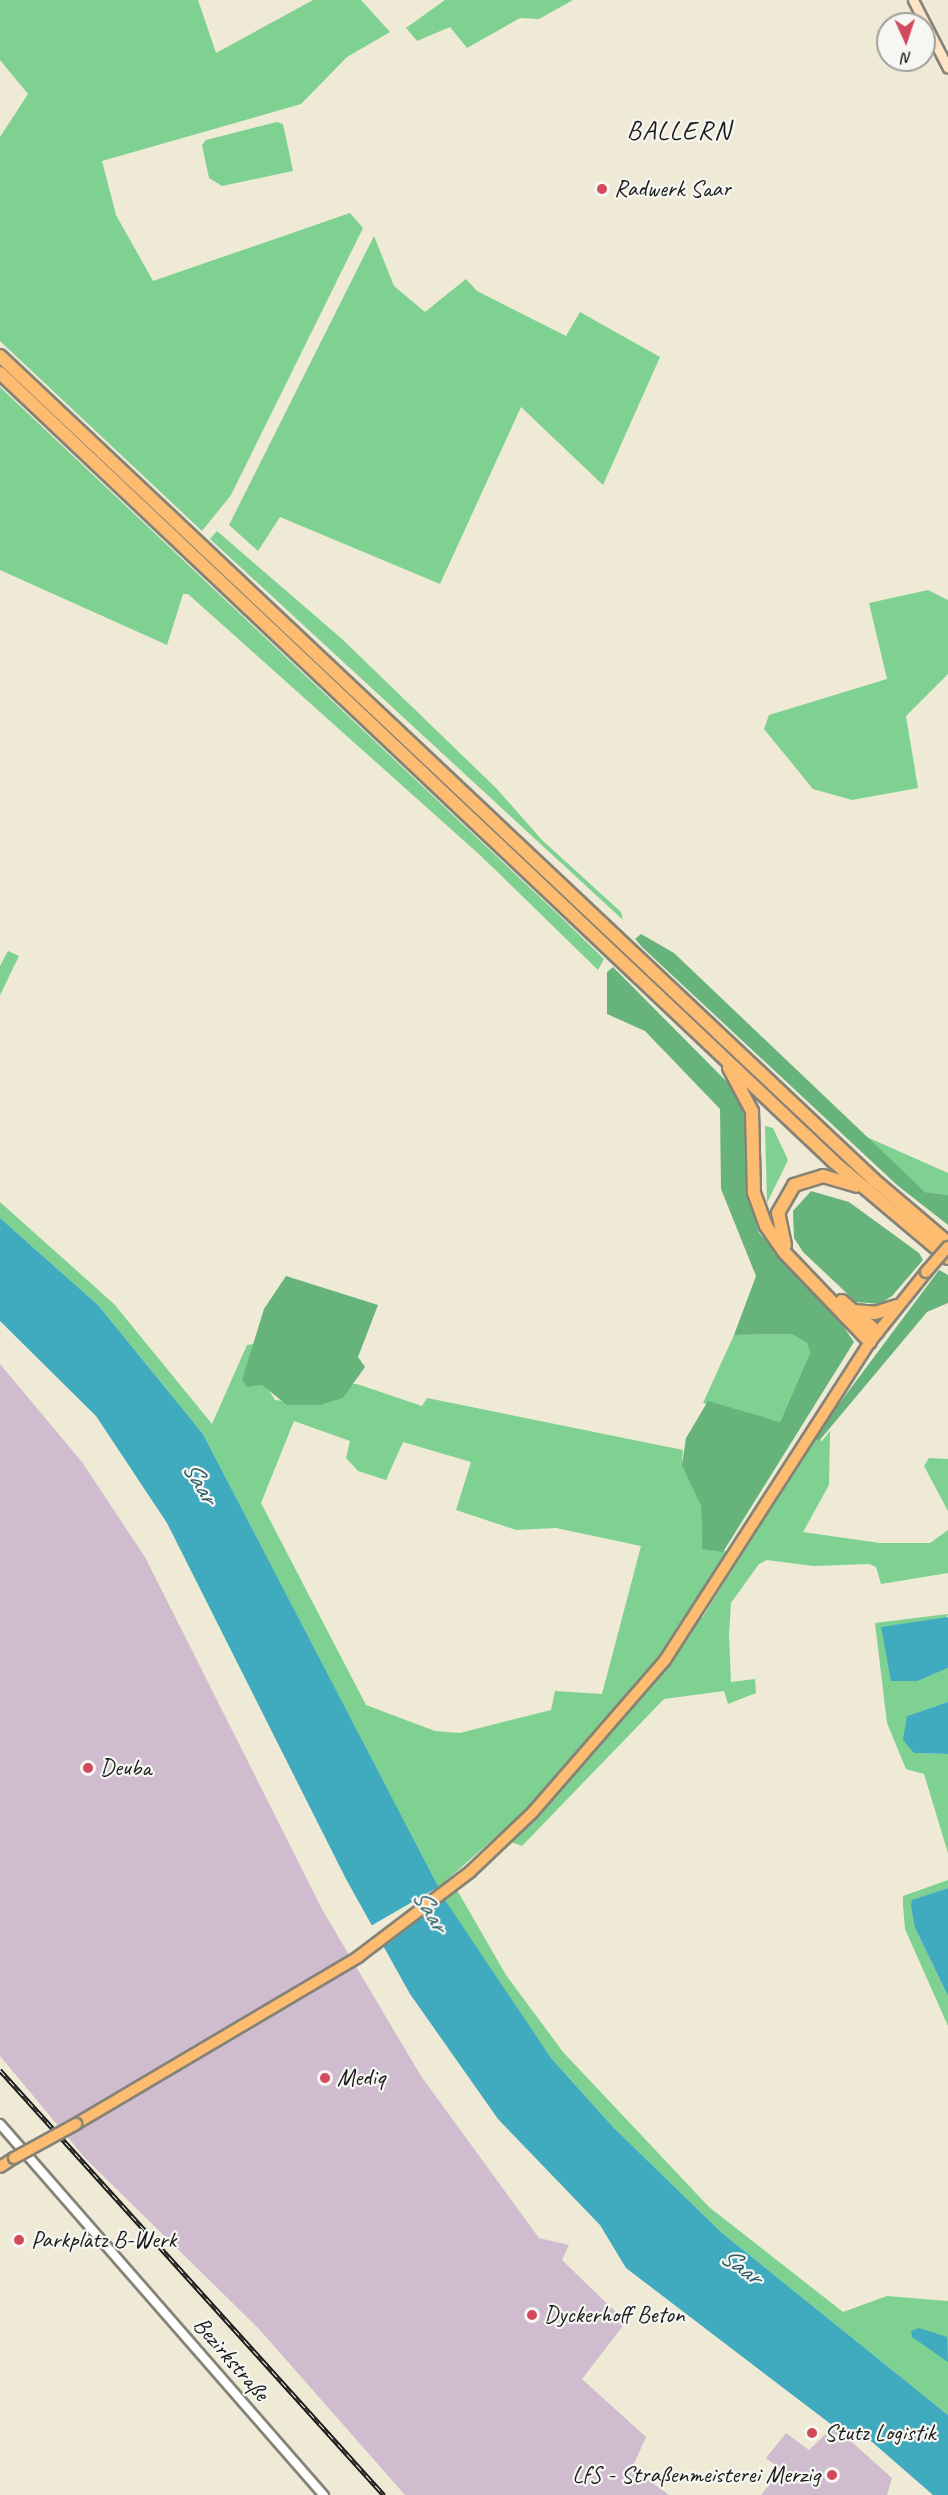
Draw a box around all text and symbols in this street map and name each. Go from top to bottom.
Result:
north arrow [876,12,936,72]
text: N [901,48,912,68]
district label: BALLERN [628,115,730,147]
place label: Radwerk Saar [614,175,730,203]
marker: Radwerk Saar [595,182,609,196]
water label: Saar [176,1455,224,1509]
place label: Deuba [100,1754,151,1782]
marker: Deuba [81,1761,95,1775]
water label: Saar [405,1883,455,1937]
place label: Mediq [337,2064,385,2092]
marker: Mediq [318,2071,332,2085]
place label: Parkplatz B-Werk [31,2226,176,2254]
marker: Parkplatz B-Werk [12,2233,26,2247]
water label: Saar [714,2241,768,2291]
place label: Dyckerhoff Beton [544,2301,685,2329]
marker: Dyckerhoff Beton [525,2308,539,2322]
street label: Bezirkstraße [187,2311,275,2407]
place label: Stutz Logistik [824,2419,935,2447]
marker: Stutz Logistik [805,2426,819,2440]
place label: LfS - Straßenmeisterei Merzig [572,2461,820,2489]
marker: LfS - Straßenmeisterei Merzig [825,2468,839,2482]

